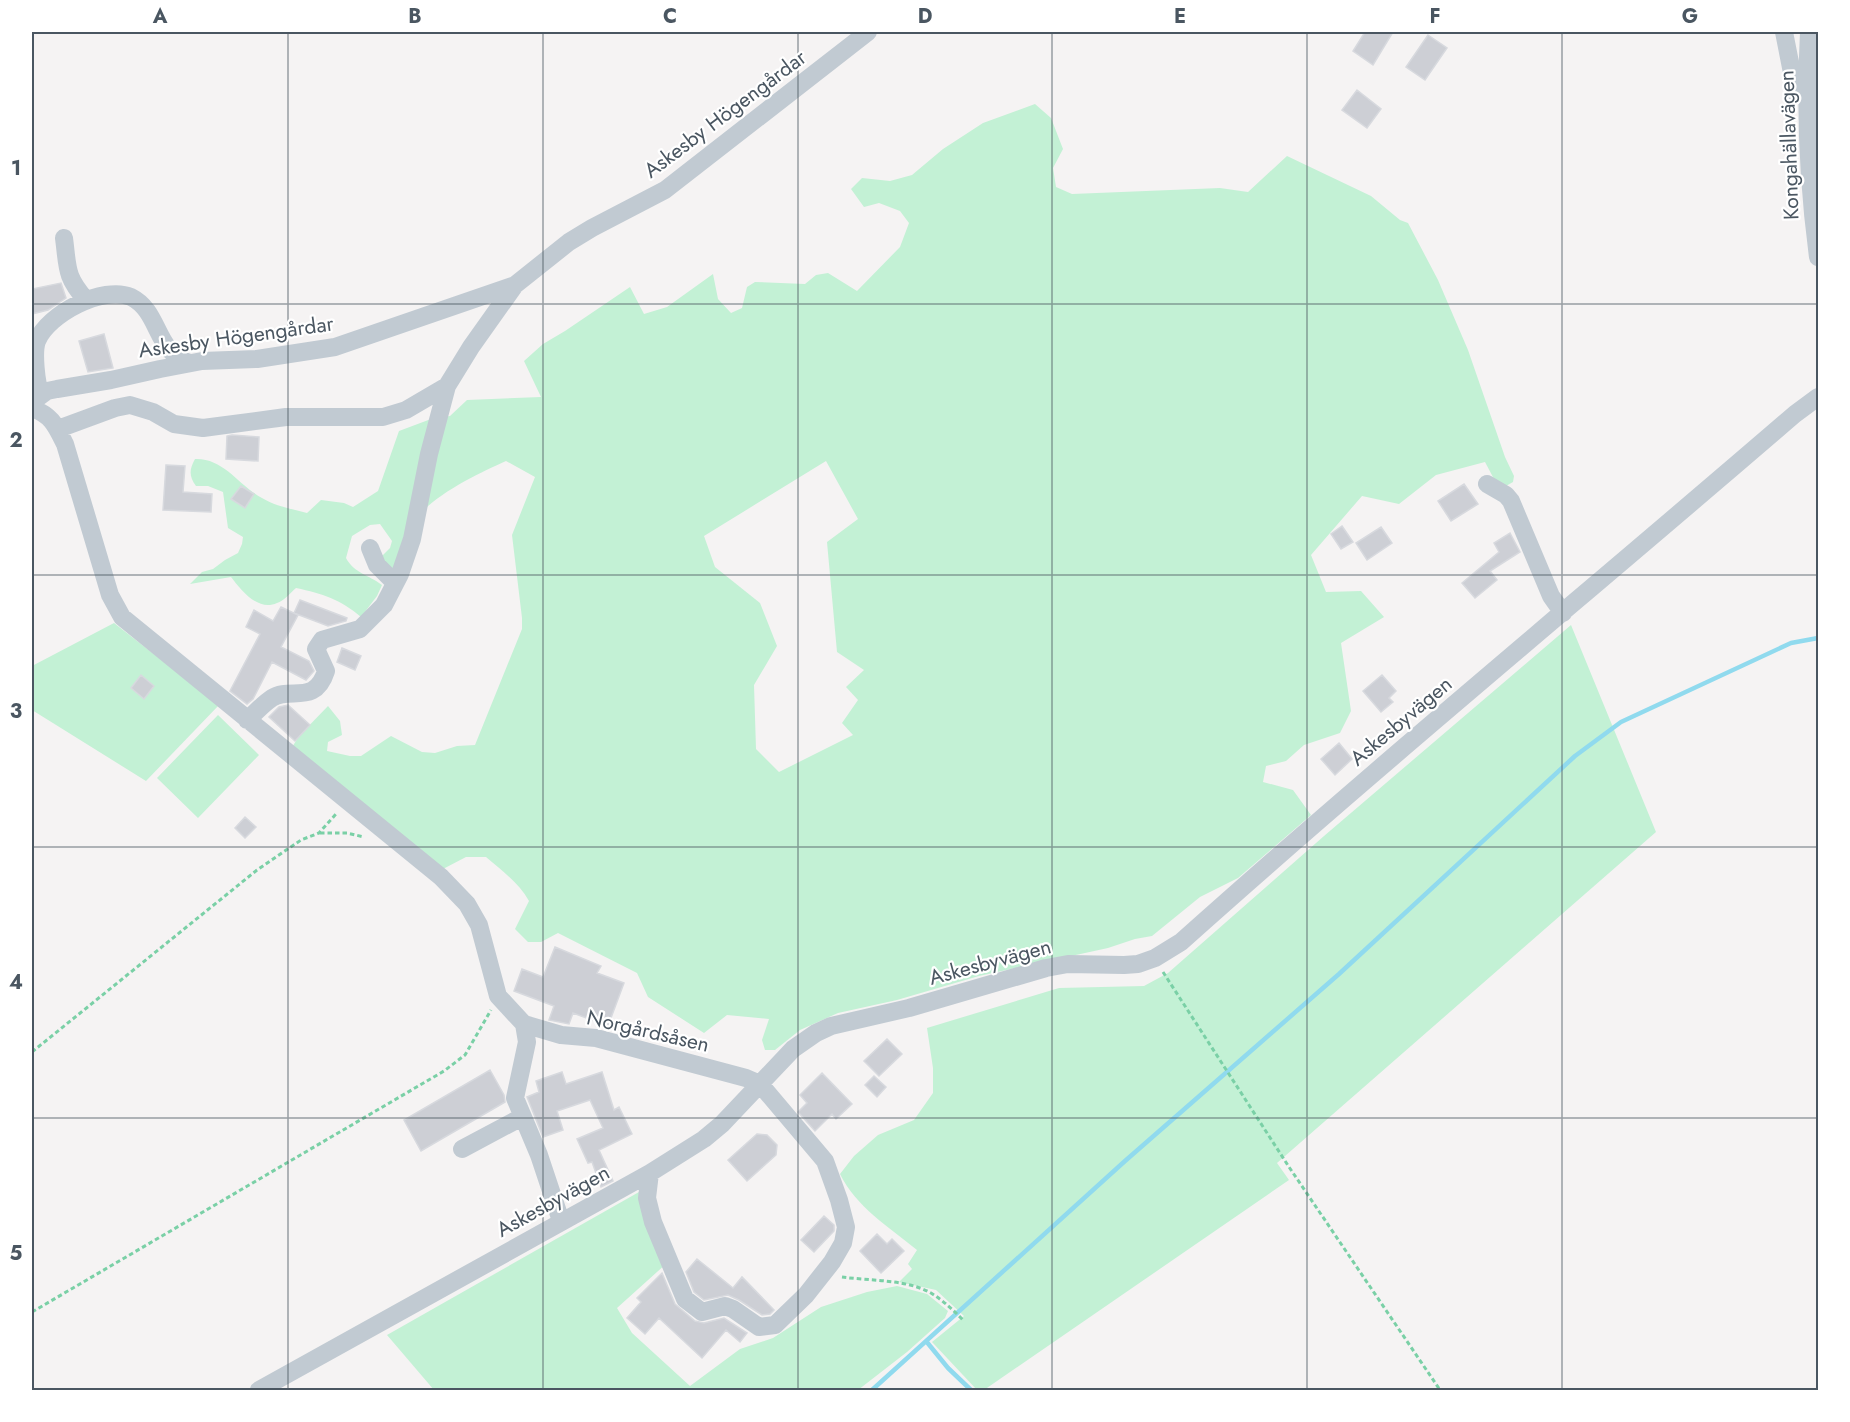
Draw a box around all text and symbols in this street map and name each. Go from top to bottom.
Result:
text: A [152,2,168,31]
text: B [408,2,422,31]
text: C [663,2,677,31]
text: D [918,2,932,31]
text: E [1174,2,1186,31]
text: F [1429,2,1441,31]
text: G [1682,2,1698,31]
street label: Askesby Högengårdar [637,42,813,185]
street label: Kongahällavägen [1771,70,1807,220]
text: 1 [11,154,21,183]
street label: Askesby Högengårdar [137,308,336,366]
text: 2 [9,426,23,455]
street label: Askesbyvägen [1343,669,1459,773]
text: 3 [10,697,22,726]
street label: Askesbyvägen [926,931,1054,993]
text: 4 [9,968,23,997]
street label: Norgårdsåsen [584,1002,712,1060]
street label: Askesbyvägen [491,1158,615,1244]
text: 5 [10,1239,23,1268]

